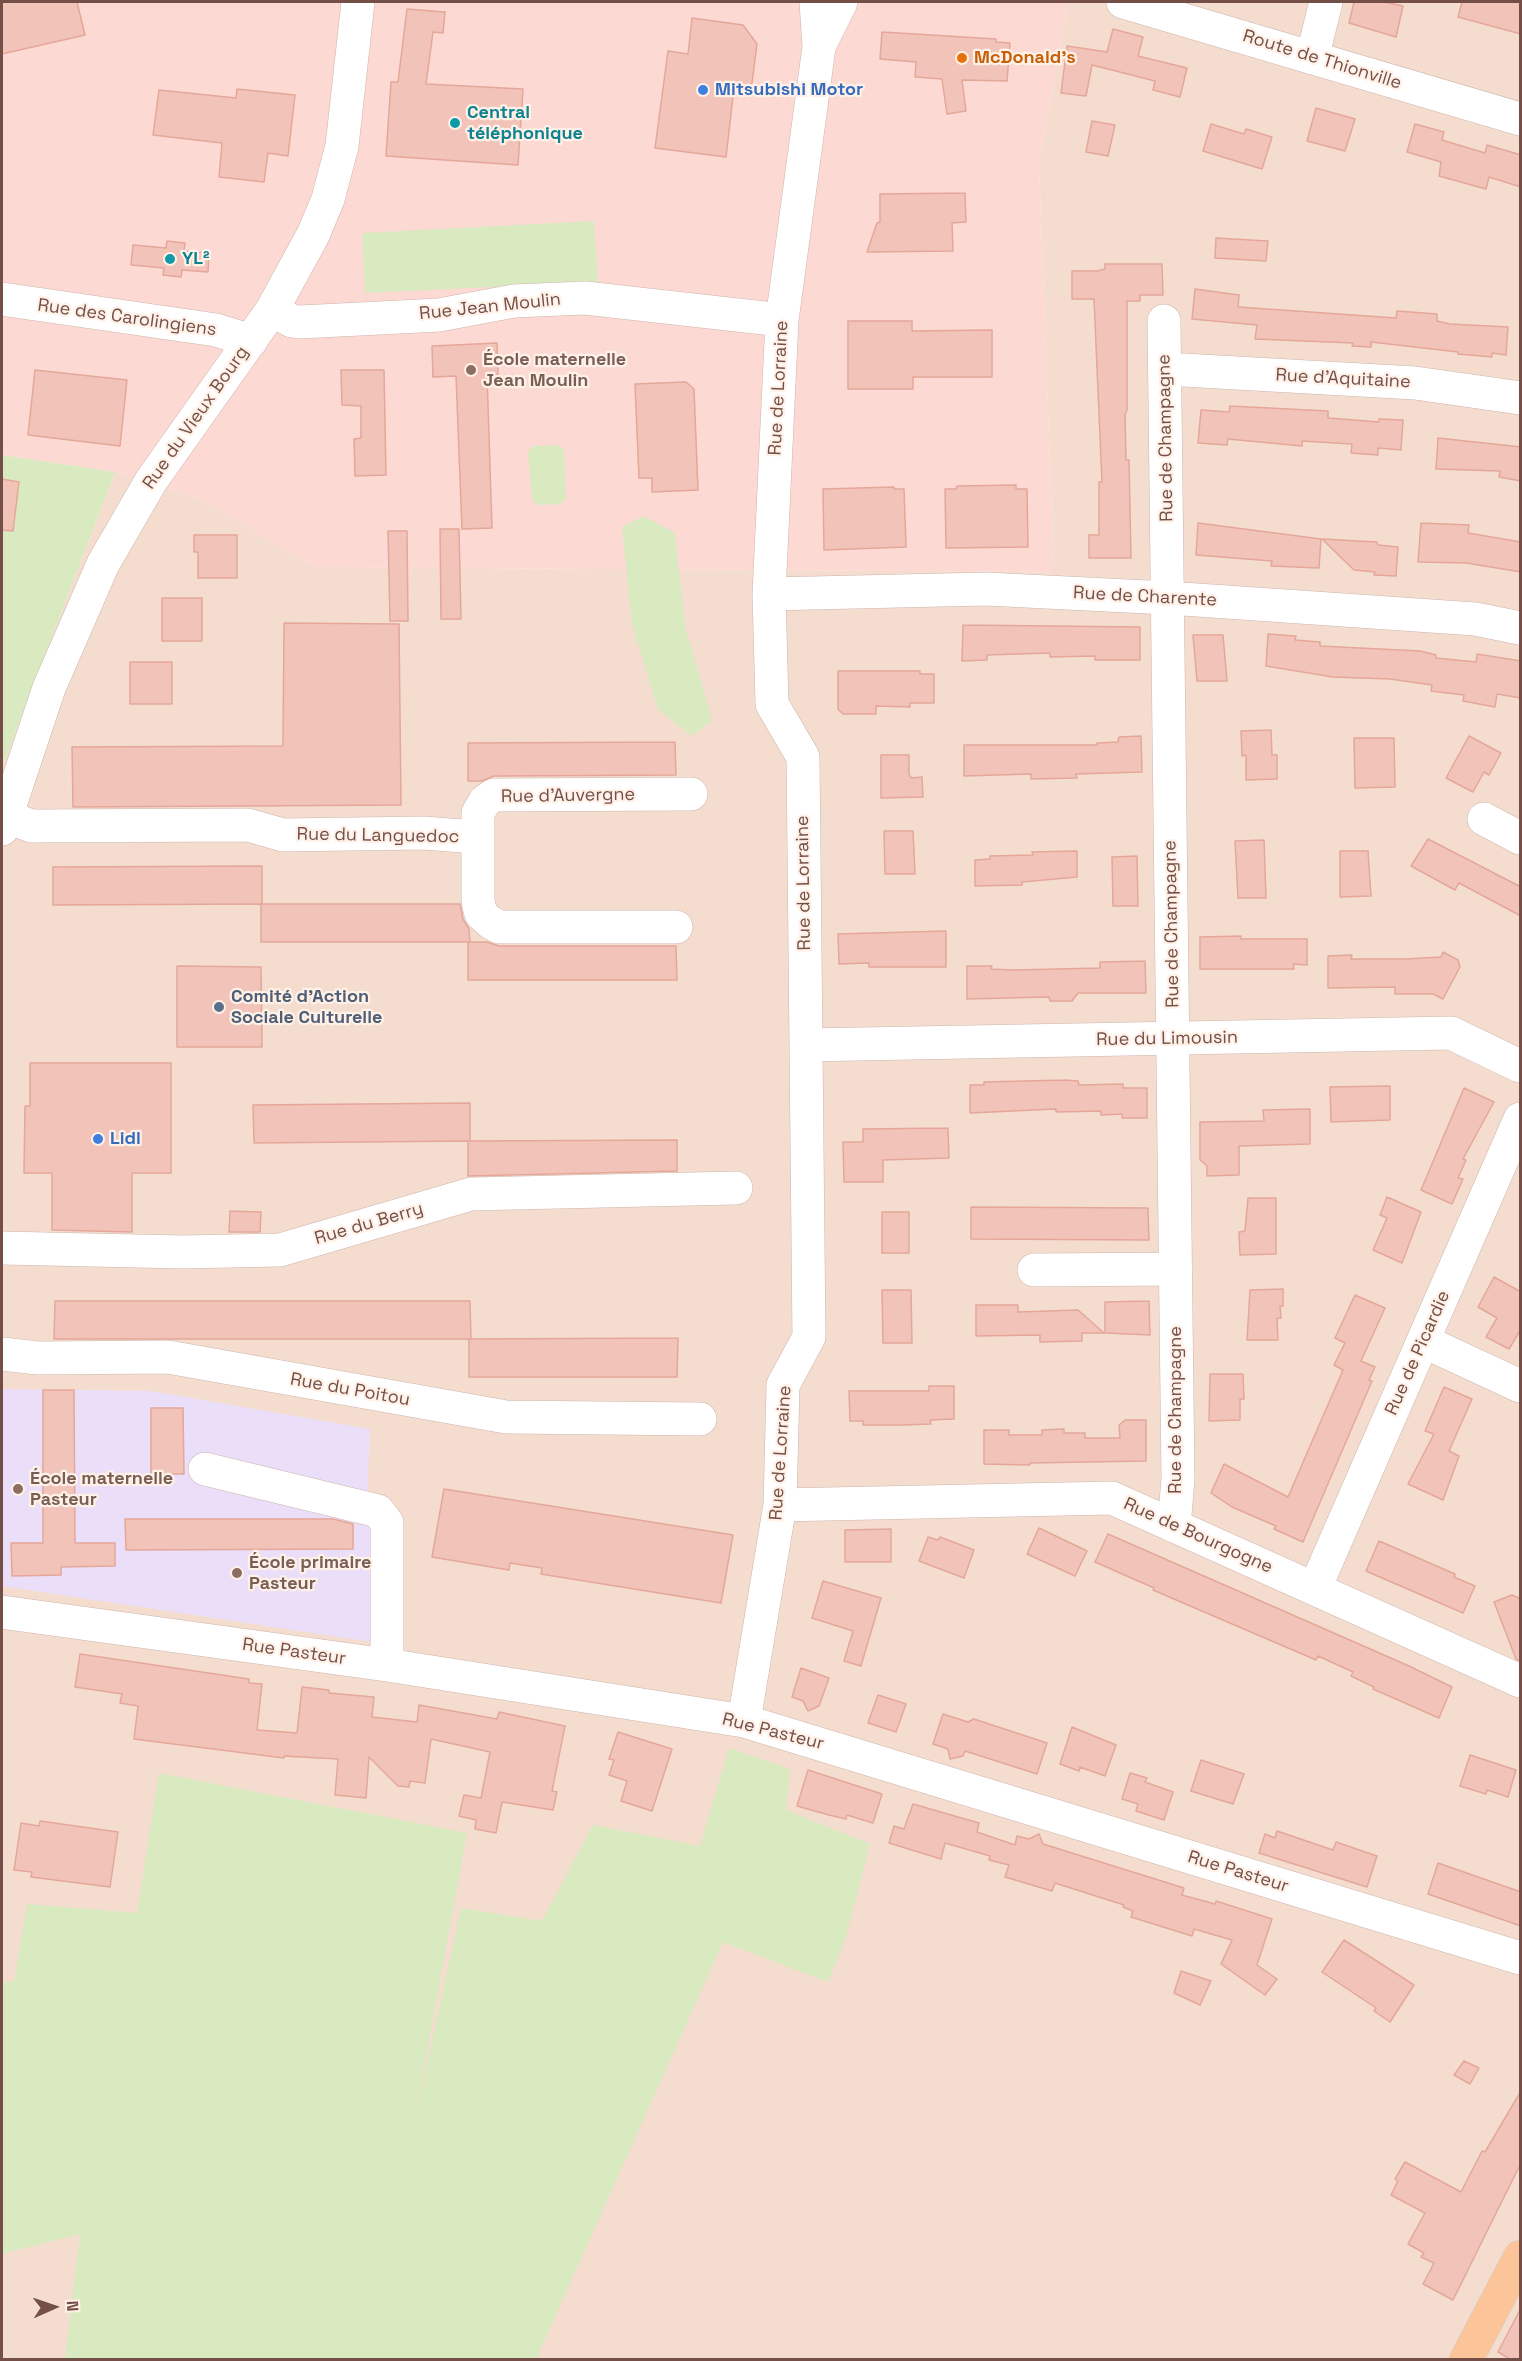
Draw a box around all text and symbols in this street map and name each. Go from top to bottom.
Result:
street label: Route de Thionville [1240,26,1404,94]
place label: McDonald's [974,47,1076,69]
marker: McDonald's [955,51,969,65]
place label: Mitsubishi Motor [715,79,863,101]
marker: Mitsubishi Motor [696,83,710,97]
place label: Central téléphonique [467,102,583,144]
marker: Central téléphonique [448,116,462,130]
place label: YL² [182,248,210,270]
marker: YL² [163,252,177,266]
street label: Rue Jean Moulin [418,289,562,325]
street label: Rue des Carolingiens [36,295,218,341]
street label: Rue de Lorraine [765,320,793,456]
street label: Rue du Vieux Bourg [139,342,253,494]
place label: École maternelle Jean Moulin [483,349,626,392]
street label: Rue de Champagne [1154,354,1178,522]
marker: École maternelle Jean Moulin [464,363,478,377]
street label: Rue d'Aquitaine [1275,365,1411,393]
street label: Rue de Charente [1073,582,1217,612]
street label: Rue d'Auvergne [501,784,635,808]
street label: Rue de Lorraine [792,815,816,951]
street label: Rue du Languedoc [296,824,460,848]
street label: Rue de Champagne [1160,840,1184,1008]
place label: Comité d’Action Sociale Culturelle [231,986,382,1028]
marker: Comité d’Action Sociale Culturelle [212,1000,226,1014]
street label: Rue du Limousin [1096,1027,1238,1051]
place label: Lidl [110,1128,141,1150]
marker: Lidl [91,1132,105,1146]
street label: Rue du Berry [312,1198,426,1250]
street label: Rue de Picardie [1381,1287,1455,1419]
street label: Rue de Champagne [1165,1326,1187,1494]
street label: Rue du Poitou [289,1369,411,1411]
street label: Rue de Lorraine [766,1385,796,1521]
place label: École maternelle Pasteur [30,1468,173,1510]
marker: École maternelle Pasteur [11,1482,25,1496]
street label: Rue de Bourgogne [1120,1493,1276,1579]
place label: École primaire Pasteur [249,1552,371,1594]
marker: École primaire Pasteur [230,1566,244,1580]
street label: Rue Pasteur [241,1634,347,1670]
street label: Rue Pasteur [720,1709,826,1755]
street label: Rue Pasteur [1185,1846,1291,1898]
north arrow [24,2277,84,2337]
text: N [62,2300,83,2312]

